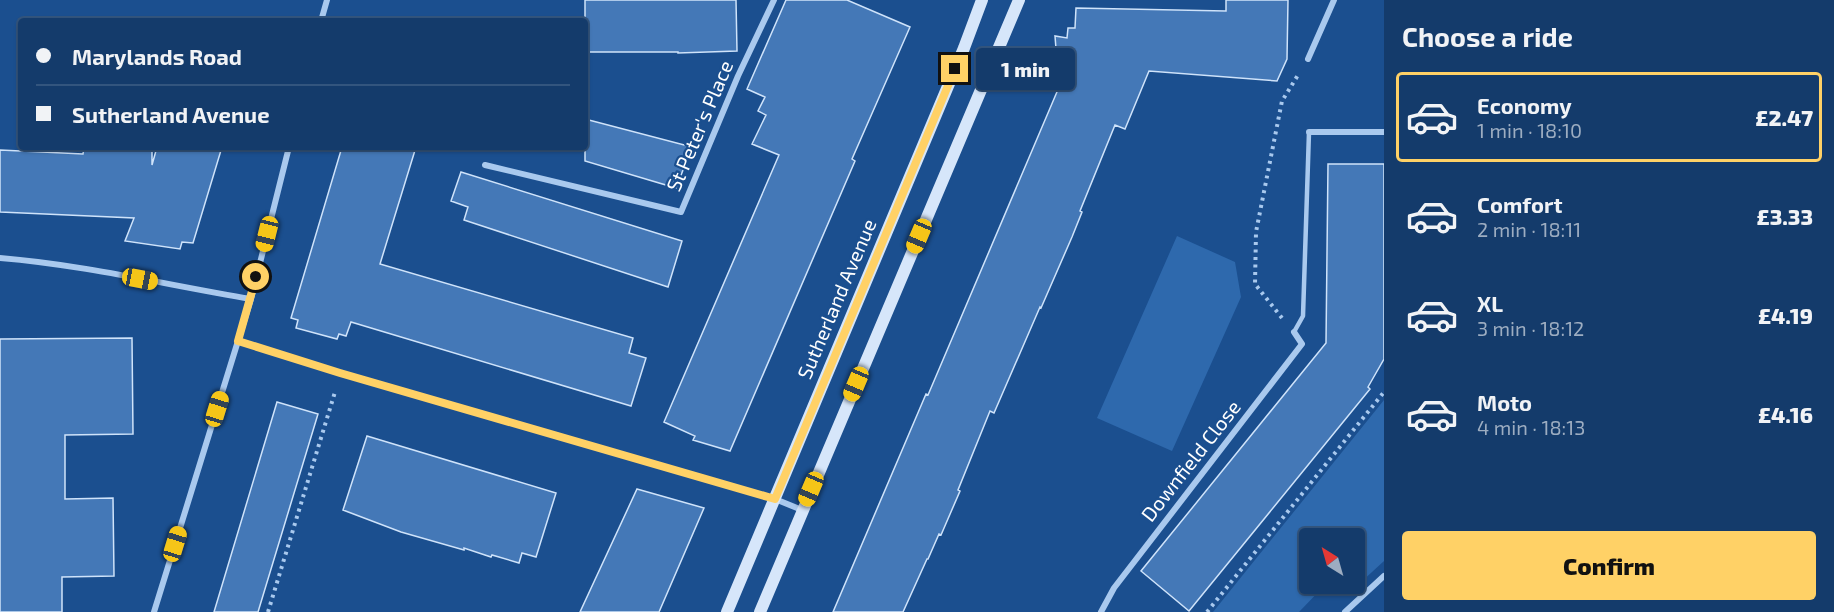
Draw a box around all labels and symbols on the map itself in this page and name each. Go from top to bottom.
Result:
callout: 1 min [976,48,1075,90]
route end [941,55,968,82]
street label: St Peter's Place [661,57,737,195]
car [254,214,280,254]
street label: Sutherland Avenue [792,215,881,382]
car [904,216,934,256]
route start [242,263,269,290]
car [121,267,159,291]
car [841,364,871,404]
car [203,389,231,429]
street label: Downfield Close [1136,395,1245,526]
car [796,469,826,509]
car [161,524,189,564]
north arrow [1299,528,1365,594]

